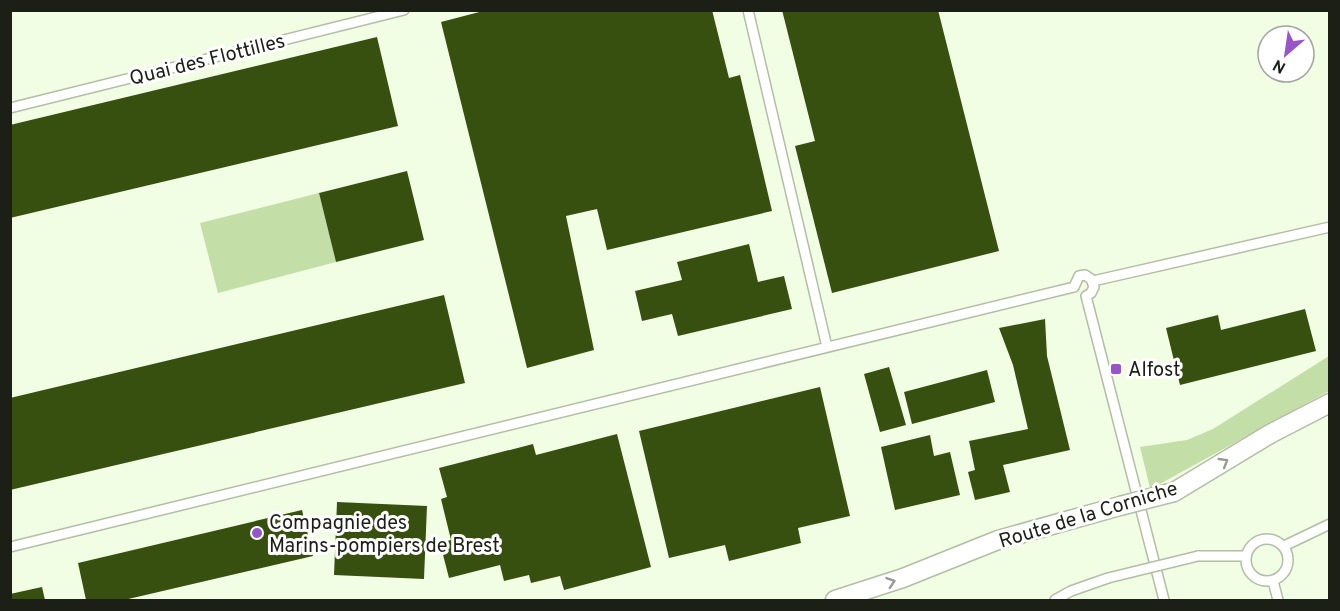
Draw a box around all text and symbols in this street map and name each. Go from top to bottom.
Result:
north arrow [1256,24,1316,84]
street label: Quai des Flottilles [127,29,288,93]
text: N [1270,54,1290,77]
place label: Alfost [1128,358,1181,384]
marker: Alfost [1109,362,1123,376]
one-way arrow [1218,458,1228,469]
street label: Route de la Corniche [996,476,1181,555]
place label: Compagnie des Marins-pompiers de Brest [269,511,500,560]
marker: Compagnie des Marins-pompiers de Brest [250,526,264,540]
one-way arrow [885,577,896,589]

